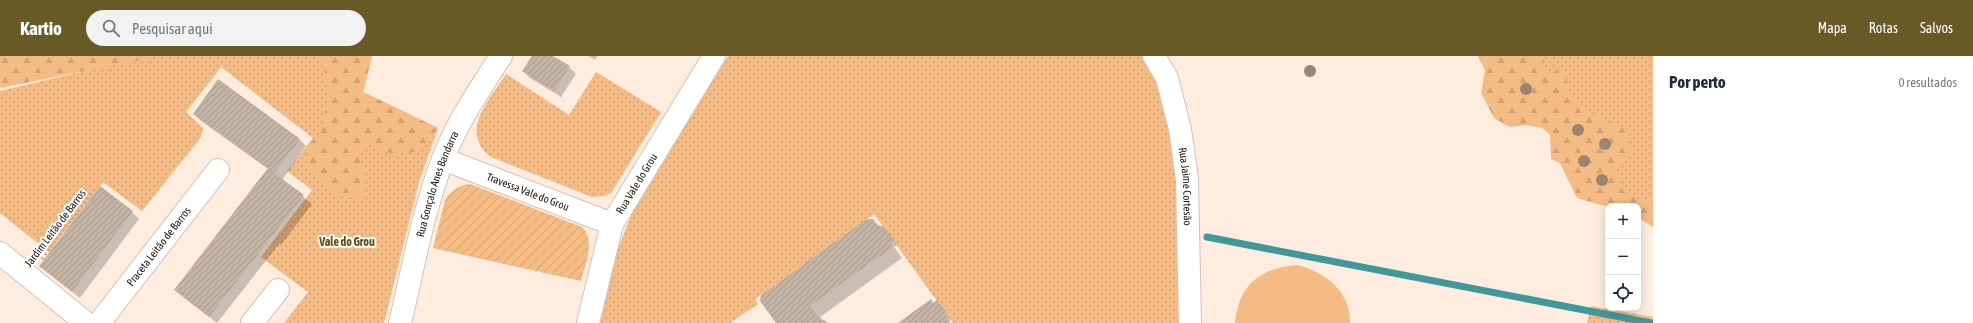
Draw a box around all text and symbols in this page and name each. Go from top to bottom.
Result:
search box [86,10,366,46]
text: Kartio [20,17,62,39]
icon: search [100,17,122,39]
text: Pesquisar aqui [132,20,213,37]
text: Mapa [1818,20,1847,36]
text: Rotas [1869,20,1898,36]
text: Salvos [1920,20,1953,36]
text: Por perto [1669,72,1726,92]
text: 0 resultados [1898,75,1957,90]
street label: Rua Gonçalo Anes Bandarra [414,129,460,238]
street label: Rua Jaime Cortesão [1177,146,1194,226]
street label: Rua Vale do Grou [614,151,659,216]
street label: Travessa Vale do Grou [485,170,571,213]
street label: Jardim Leitão de Barros [22,187,88,269]
map controls [1605,203,1641,311]
button: + [1605,203,1641,239]
street label: Praceta Leitão de Barros [124,204,193,288]
district label: Vale do Grou [318,235,375,249]
button: − [1605,239,1641,275]
button: locate [1605,275,1641,311]

